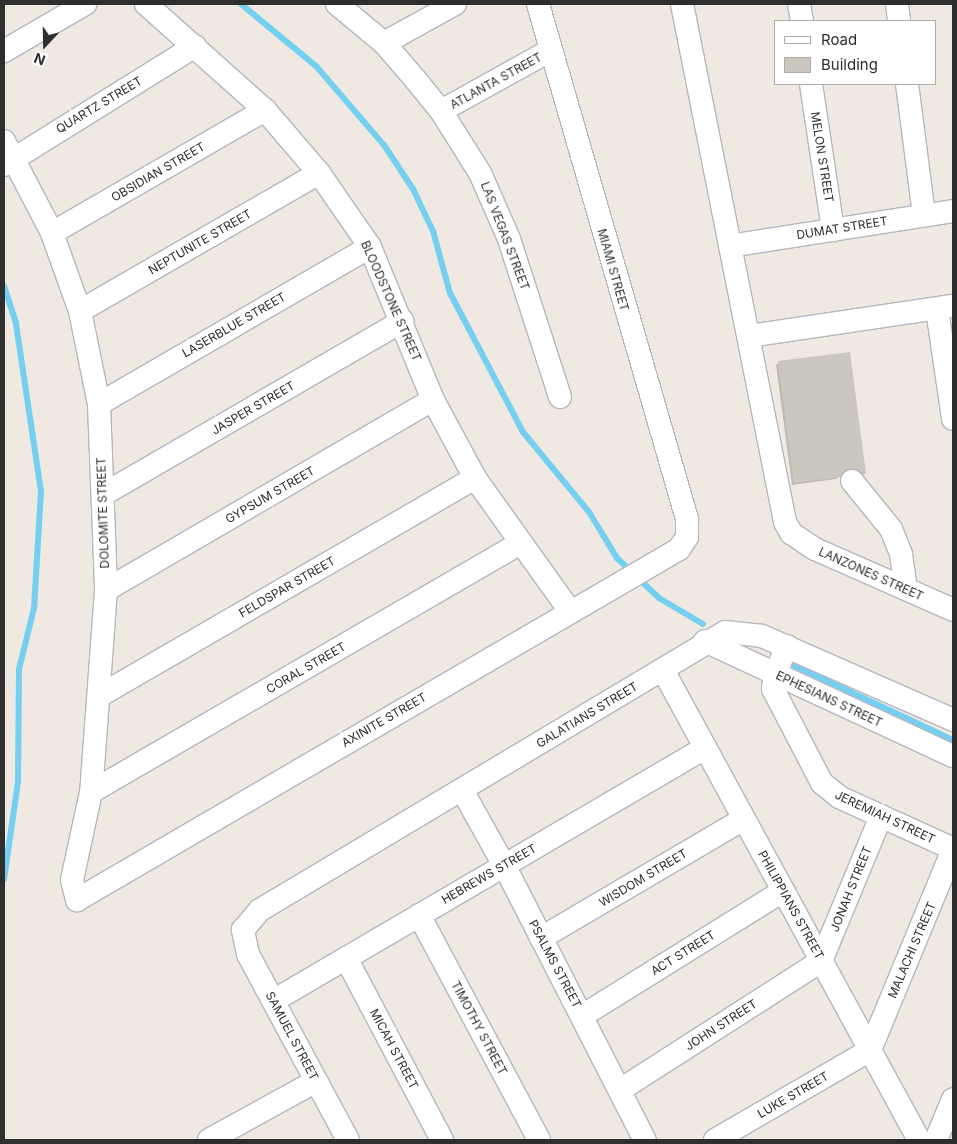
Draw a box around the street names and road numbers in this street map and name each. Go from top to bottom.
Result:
street label: ATLANTA STREET [448,50,544,112]
street label: QUARTZ STREET [53,74,145,136]
street label: MELON STREET [808,111,836,203]
street label: OBSIDIAN STREET [109,139,207,205]
street label: LAS VEGAS STREET [478,180,532,292]
street label: NEPTUNITE STREET [146,207,254,277]
street label: DUMAT STREET [795,214,889,242]
street label: MIAMI STREET [594,227,632,313]
street label: BLOODSTONE STREET [358,238,424,364]
street label: LASERBLUE STREET [180,289,288,361]
street label: JASPER STREET [209,378,297,438]
street label: DOLOMITE STREET [94,457,112,569]
street label: GYPSUM STREET [223,464,317,526]
street label: LANZONES STREET [816,544,926,604]
street label: FELDSPAR STREET [236,554,338,620]
street label: CORAL STREET [264,639,348,697]
street label: EPHESIANS STREET [774,668,884,730]
street label: GALATIANS STREET [534,679,640,751]
street label: AXINITE STREET [339,690,429,750]
street label: JEREMIAH STREET [833,787,937,847]
street label: HEBREWS STREET [439,841,539,907]
street label: JONAH STREET [827,844,875,934]
street label: WISDOM STREET [596,846,690,910]
street label: PHILIPPIANS STREET [755,848,827,962]
street label: MALACHI STREET [885,900,939,1000]
street label: PSALMS STREET [526,917,584,1011]
street label: ACT STREET [648,928,718,978]
street label: TIMOTHY STREET [448,979,510,1077]
street label: SAMUEL STREET [263,989,321,1083]
street label: JOHN STREET [682,996,760,1054]
street label: MICAH STREET [367,1007,421,1091]
street label: LUKE STREET [755,1069,831,1121]

